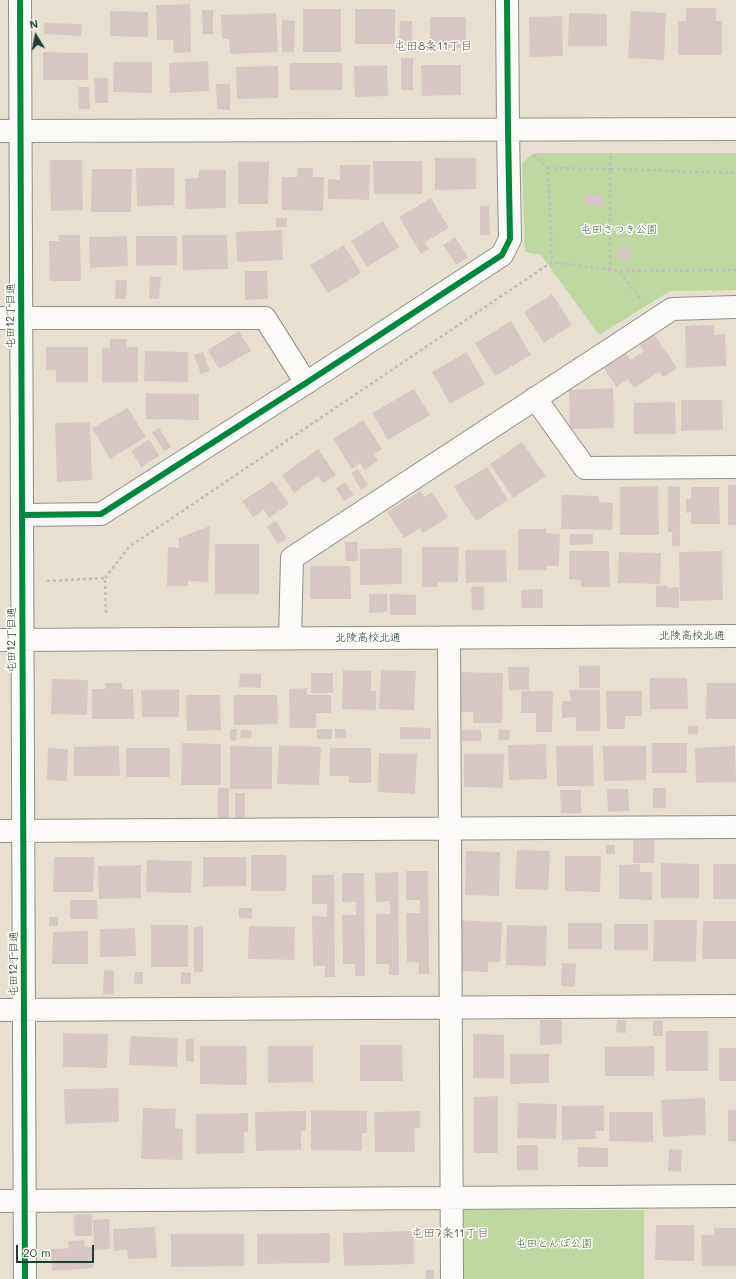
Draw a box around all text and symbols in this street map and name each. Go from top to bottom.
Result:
north arrow [16,16,56,56]
text: N [28,16,39,32]
district label: 屯田8条11丁目 [394,39,472,53]
park label: 屯田さつき公園 [581,223,657,237]
street label: 屯田12丁目通 [4,283,18,349]
street label: 屯田12丁目通 [5,607,19,673]
street label: 北陵高校北通 [659,629,725,643]
street label: 北陵高校北通 [335,631,401,645]
street label: 屯田12丁目通 [7,931,21,997]
district label: 屯田7条11丁目 [411,1226,489,1240]
scale bar [18,1237,96,1263]
park label: 屯田とんぼ公園 [516,1237,592,1251]
text: 20 m [23,1244,51,1260]

